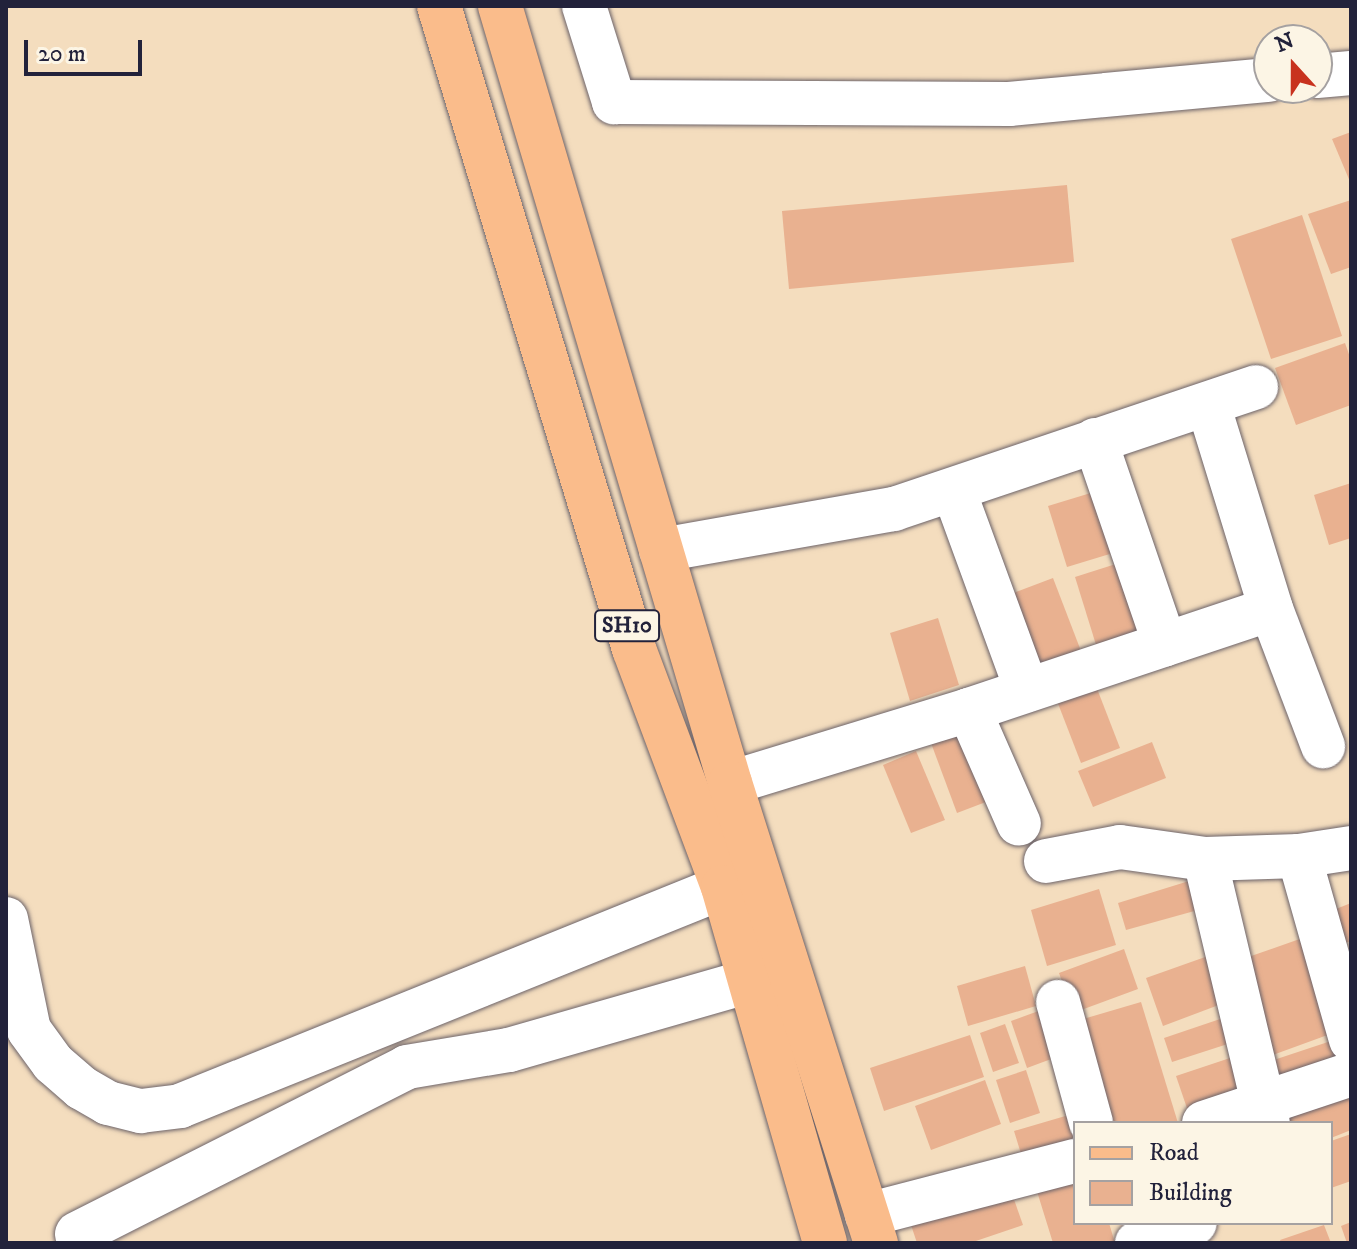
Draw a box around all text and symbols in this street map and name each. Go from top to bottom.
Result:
scale bar [28,24,146,74]
north arrow [1253,24,1333,104]
text: N [1272,27,1298,59]
text: 20 m [38,39,86,69]
road number: SH10 [593,608,661,644]
legend [1073,1121,1333,1225]
text: Road [1149,1138,1199,1168]
text: Building [1149,1178,1232,1208]

